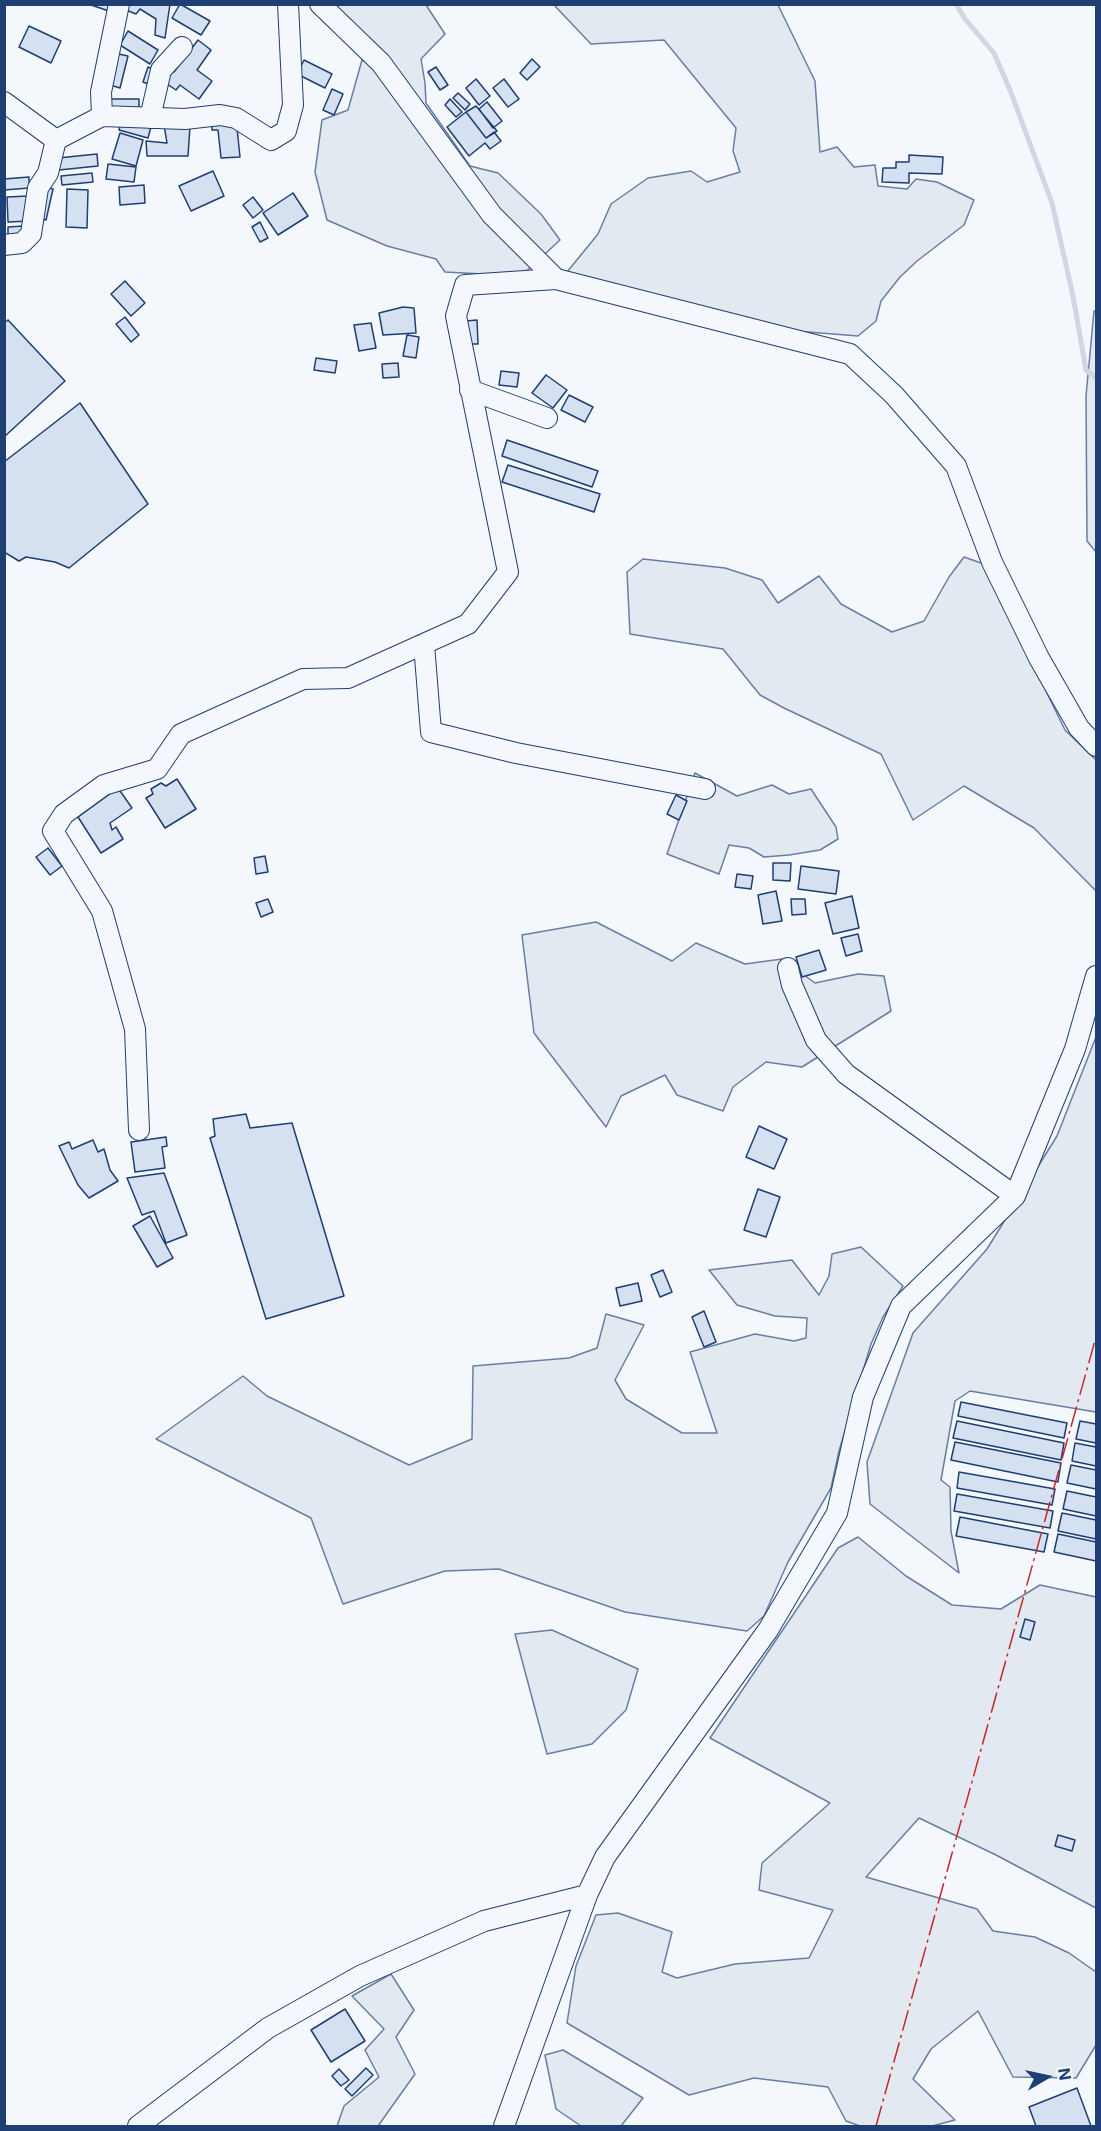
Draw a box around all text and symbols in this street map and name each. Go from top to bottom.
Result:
north arrow [1017,2047,1077,2107]
text: N [1054,2067,1076,2082]

